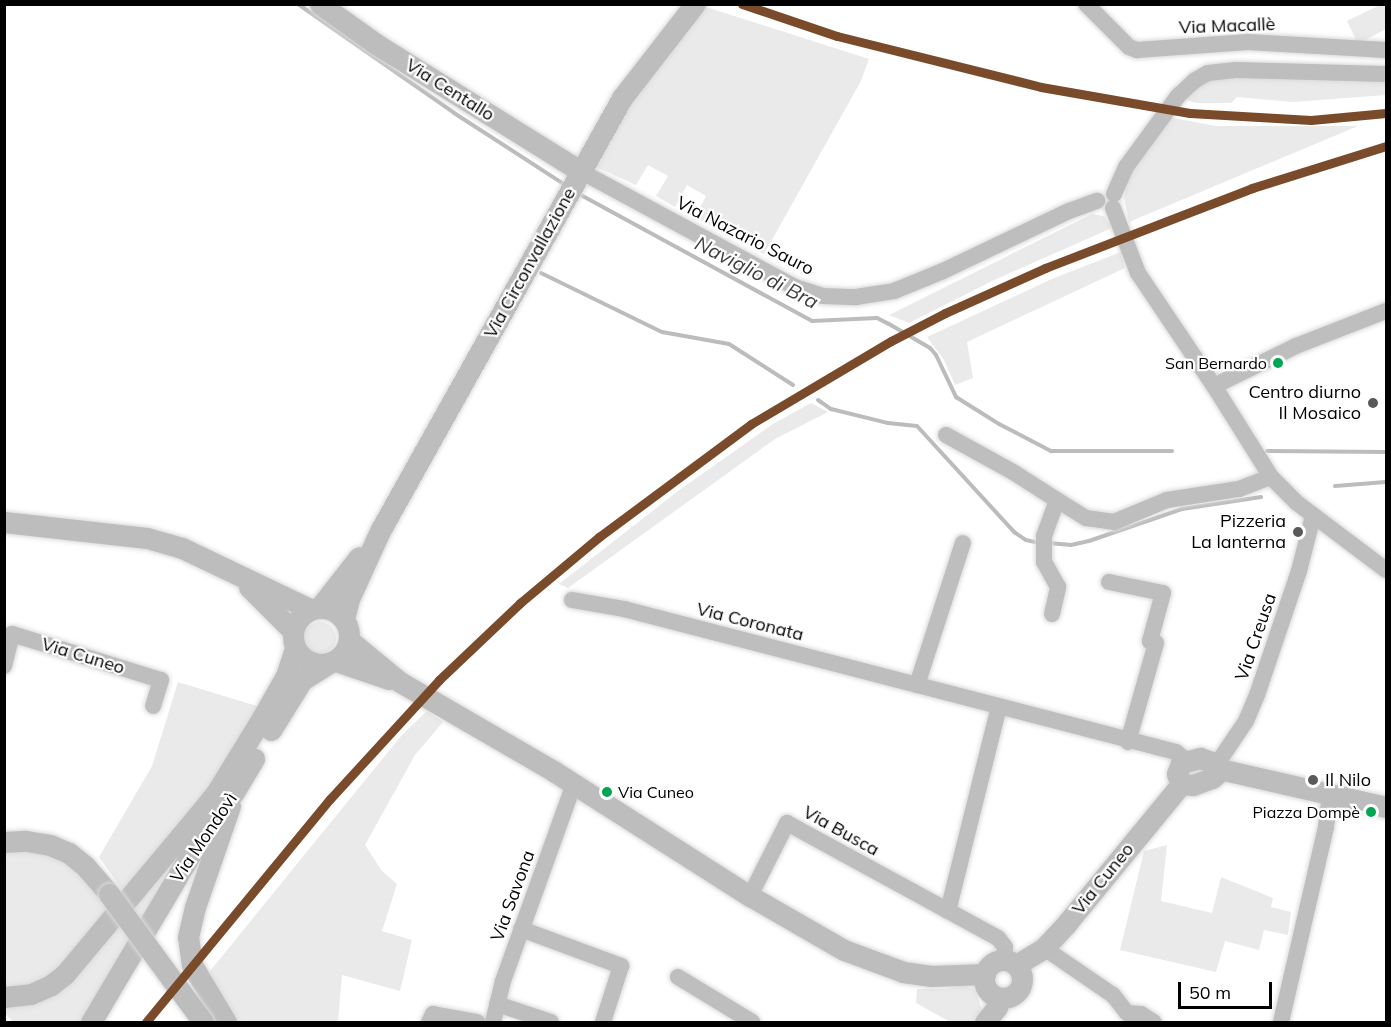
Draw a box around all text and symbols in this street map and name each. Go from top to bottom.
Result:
street label: Via Macallè [1178,14,1276,38]
street label: Via Centallo [402,54,498,126]
street label: Via Circonvallazione [480,184,580,342]
street label: Via Nazario Sauro [673,192,817,280]
water label: Naviglio di Bra [691,231,823,313]
place label: San Bernardo [1165,353,1267,373]
marker: San Bernardo [1272,357,1284,369]
place label: Centro diurno Il Mosaico [1248,382,1361,424]
marker: Centro diurno Il Mosaico [1366,396,1380,410]
place label: Pizzeria La lanterna [1191,511,1286,554]
marker: Pizzeria La lanterna [1291,525,1305,539]
street label: Via Creusa [1231,590,1281,684]
street label: Via Coronata [694,598,806,646]
street label: Via Cuneo [39,633,127,679]
place label: Il Nilo [1325,769,1371,791]
marker: Il Nilo [1306,773,1320,787]
place label: Via Cuneo [618,782,694,802]
marker: Via Cuneo [601,786,613,798]
street label: Via Mondovì [166,789,242,887]
street label: Via Busca [799,801,883,861]
place label: Piazza Dompè [1252,802,1360,822]
marker: Piazza Dompè [1365,806,1377,818]
street label: Via Cuneo [1068,839,1138,919]
street label: Via Savona [487,848,539,944]
scale bar [1181,970,1276,1008]
text: 50 m [1189,981,1231,1004]

